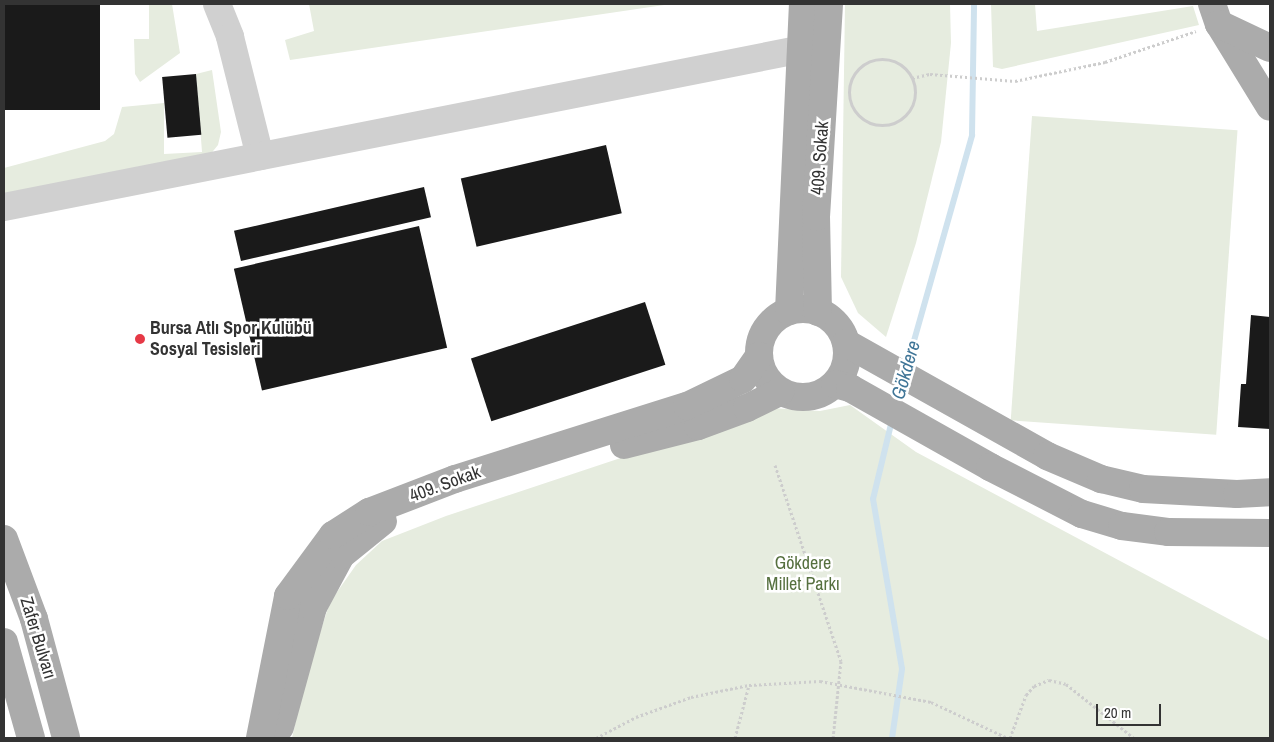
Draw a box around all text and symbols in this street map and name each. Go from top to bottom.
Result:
street label: 409. Sokak [807,120,833,196]
place label: Bursa Atlı Spor Kulübü Sosyal Tesisleri [150,318,312,360]
marker: Bursa Atlı Spor Kulübü Sosyal Tesisleri [134,333,146,345]
water label: Gökdere [887,338,925,402]
street label: 409. Sokak [407,461,483,507]
park label: Gökdere Millet Parkı [766,553,840,596]
street label: Zafer Bulvarı [15,594,61,682]
scale bar [1099,694,1164,726]
text: 20 m [1104,702,1131,723]

